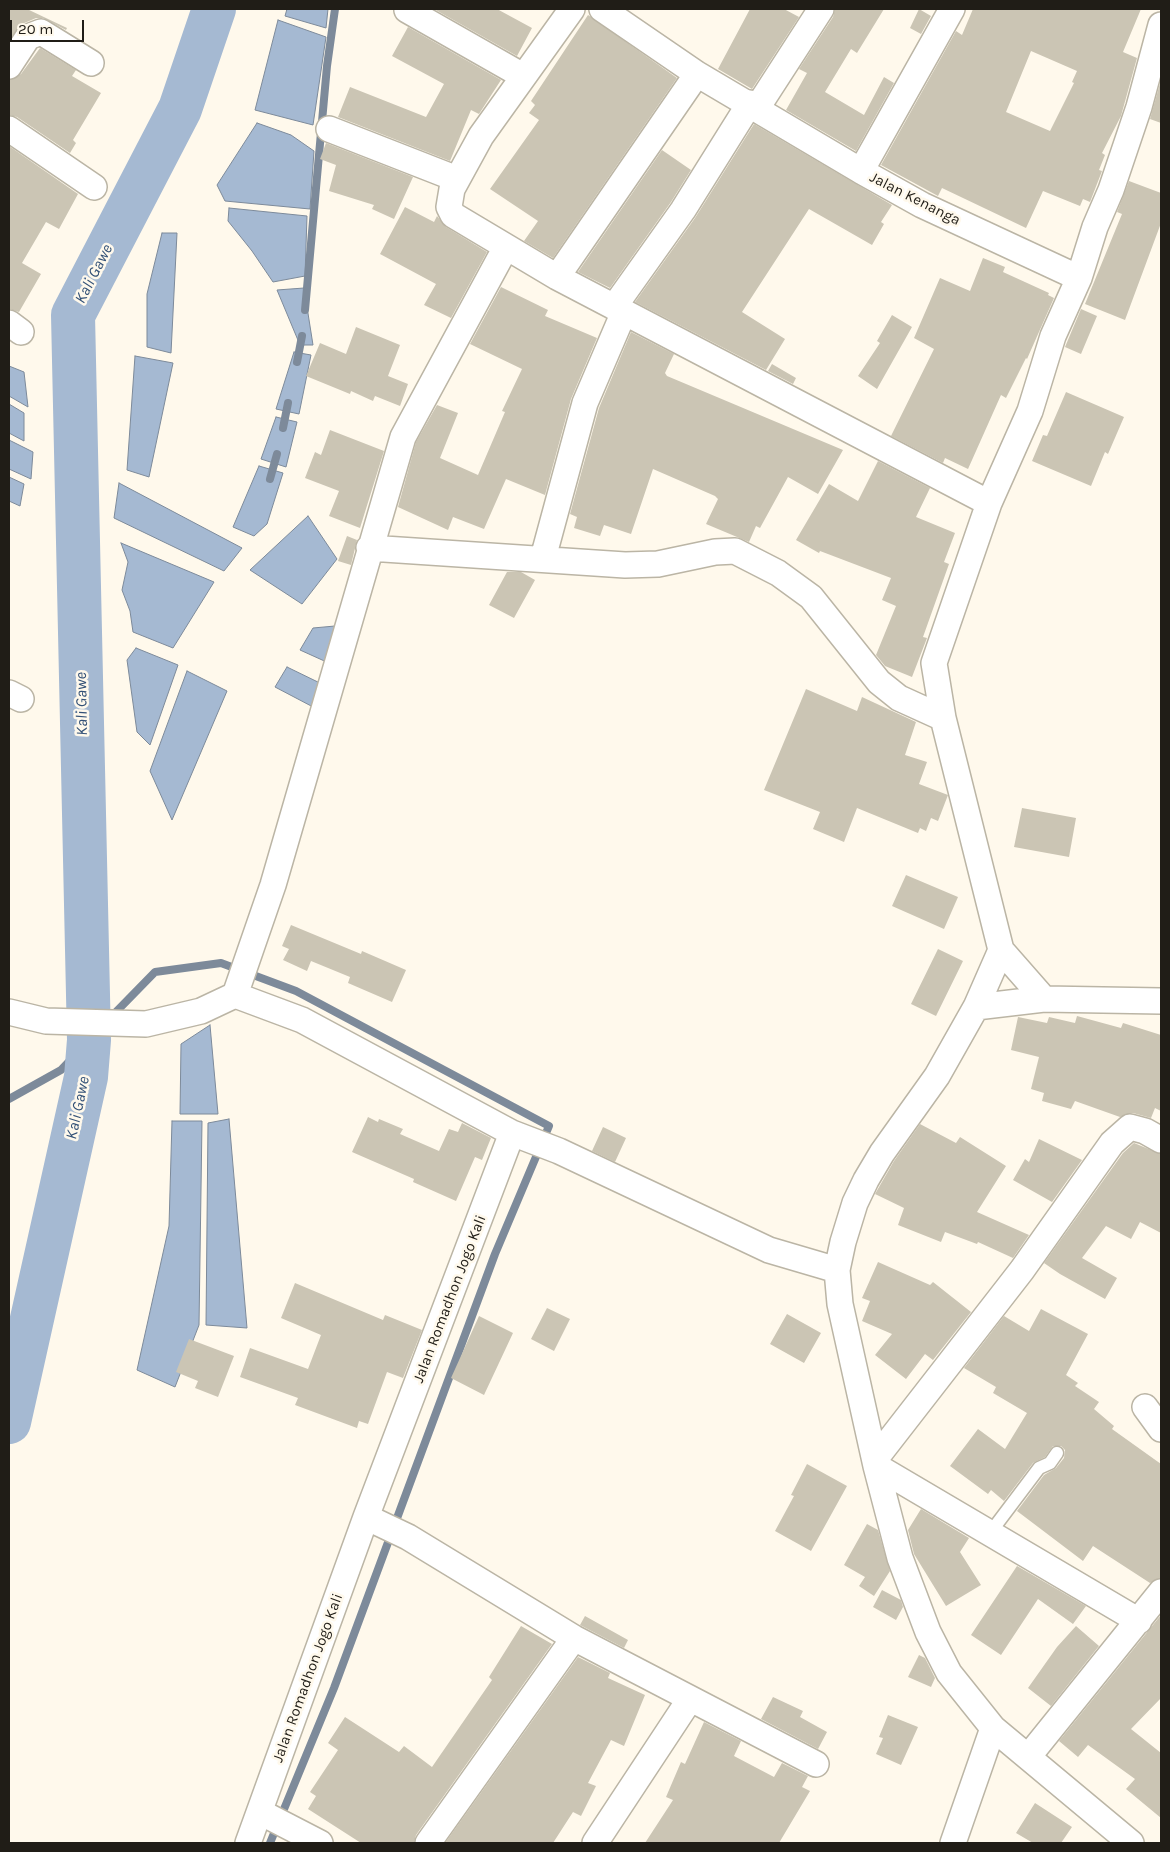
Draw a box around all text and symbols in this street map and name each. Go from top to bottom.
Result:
scale bar [12,10,86,42]
text: 20 m [18,20,53,38]
street label: Jalan Kenanga [867,168,963,230]
water label: Kali Gawe [71,241,117,307]
water label: Kali Gawe [72,672,92,736]
water label: Kali Gawe [62,1075,94,1141]
street label: Jalan Romadhon Jogo Kali [410,1213,490,1385]
street label: Jalan Romadhon Jogo Kali [269,1591,347,1765]

